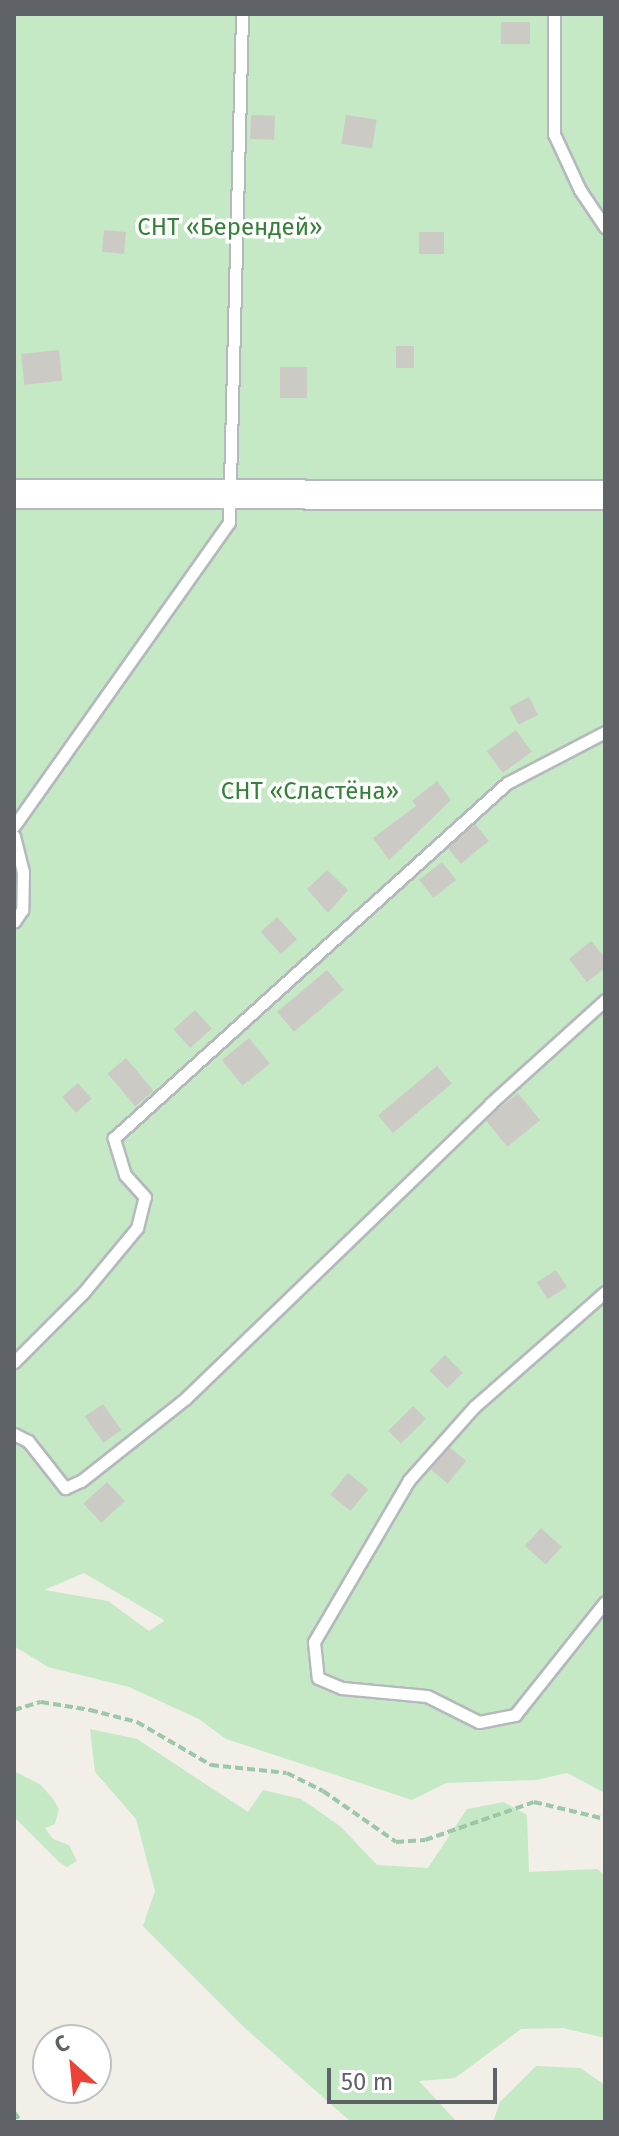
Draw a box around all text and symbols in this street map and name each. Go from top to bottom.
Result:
park label: СНТ «Берендей» [137,214,323,242]
park label: СНТ «Сластёна» [221,778,399,806]
north arrow [32,2024,112,2104]
text: С [50,2029,74,2059]
scale bar [331,2052,501,2102]
text: 50 m [341,2068,393,2096]

